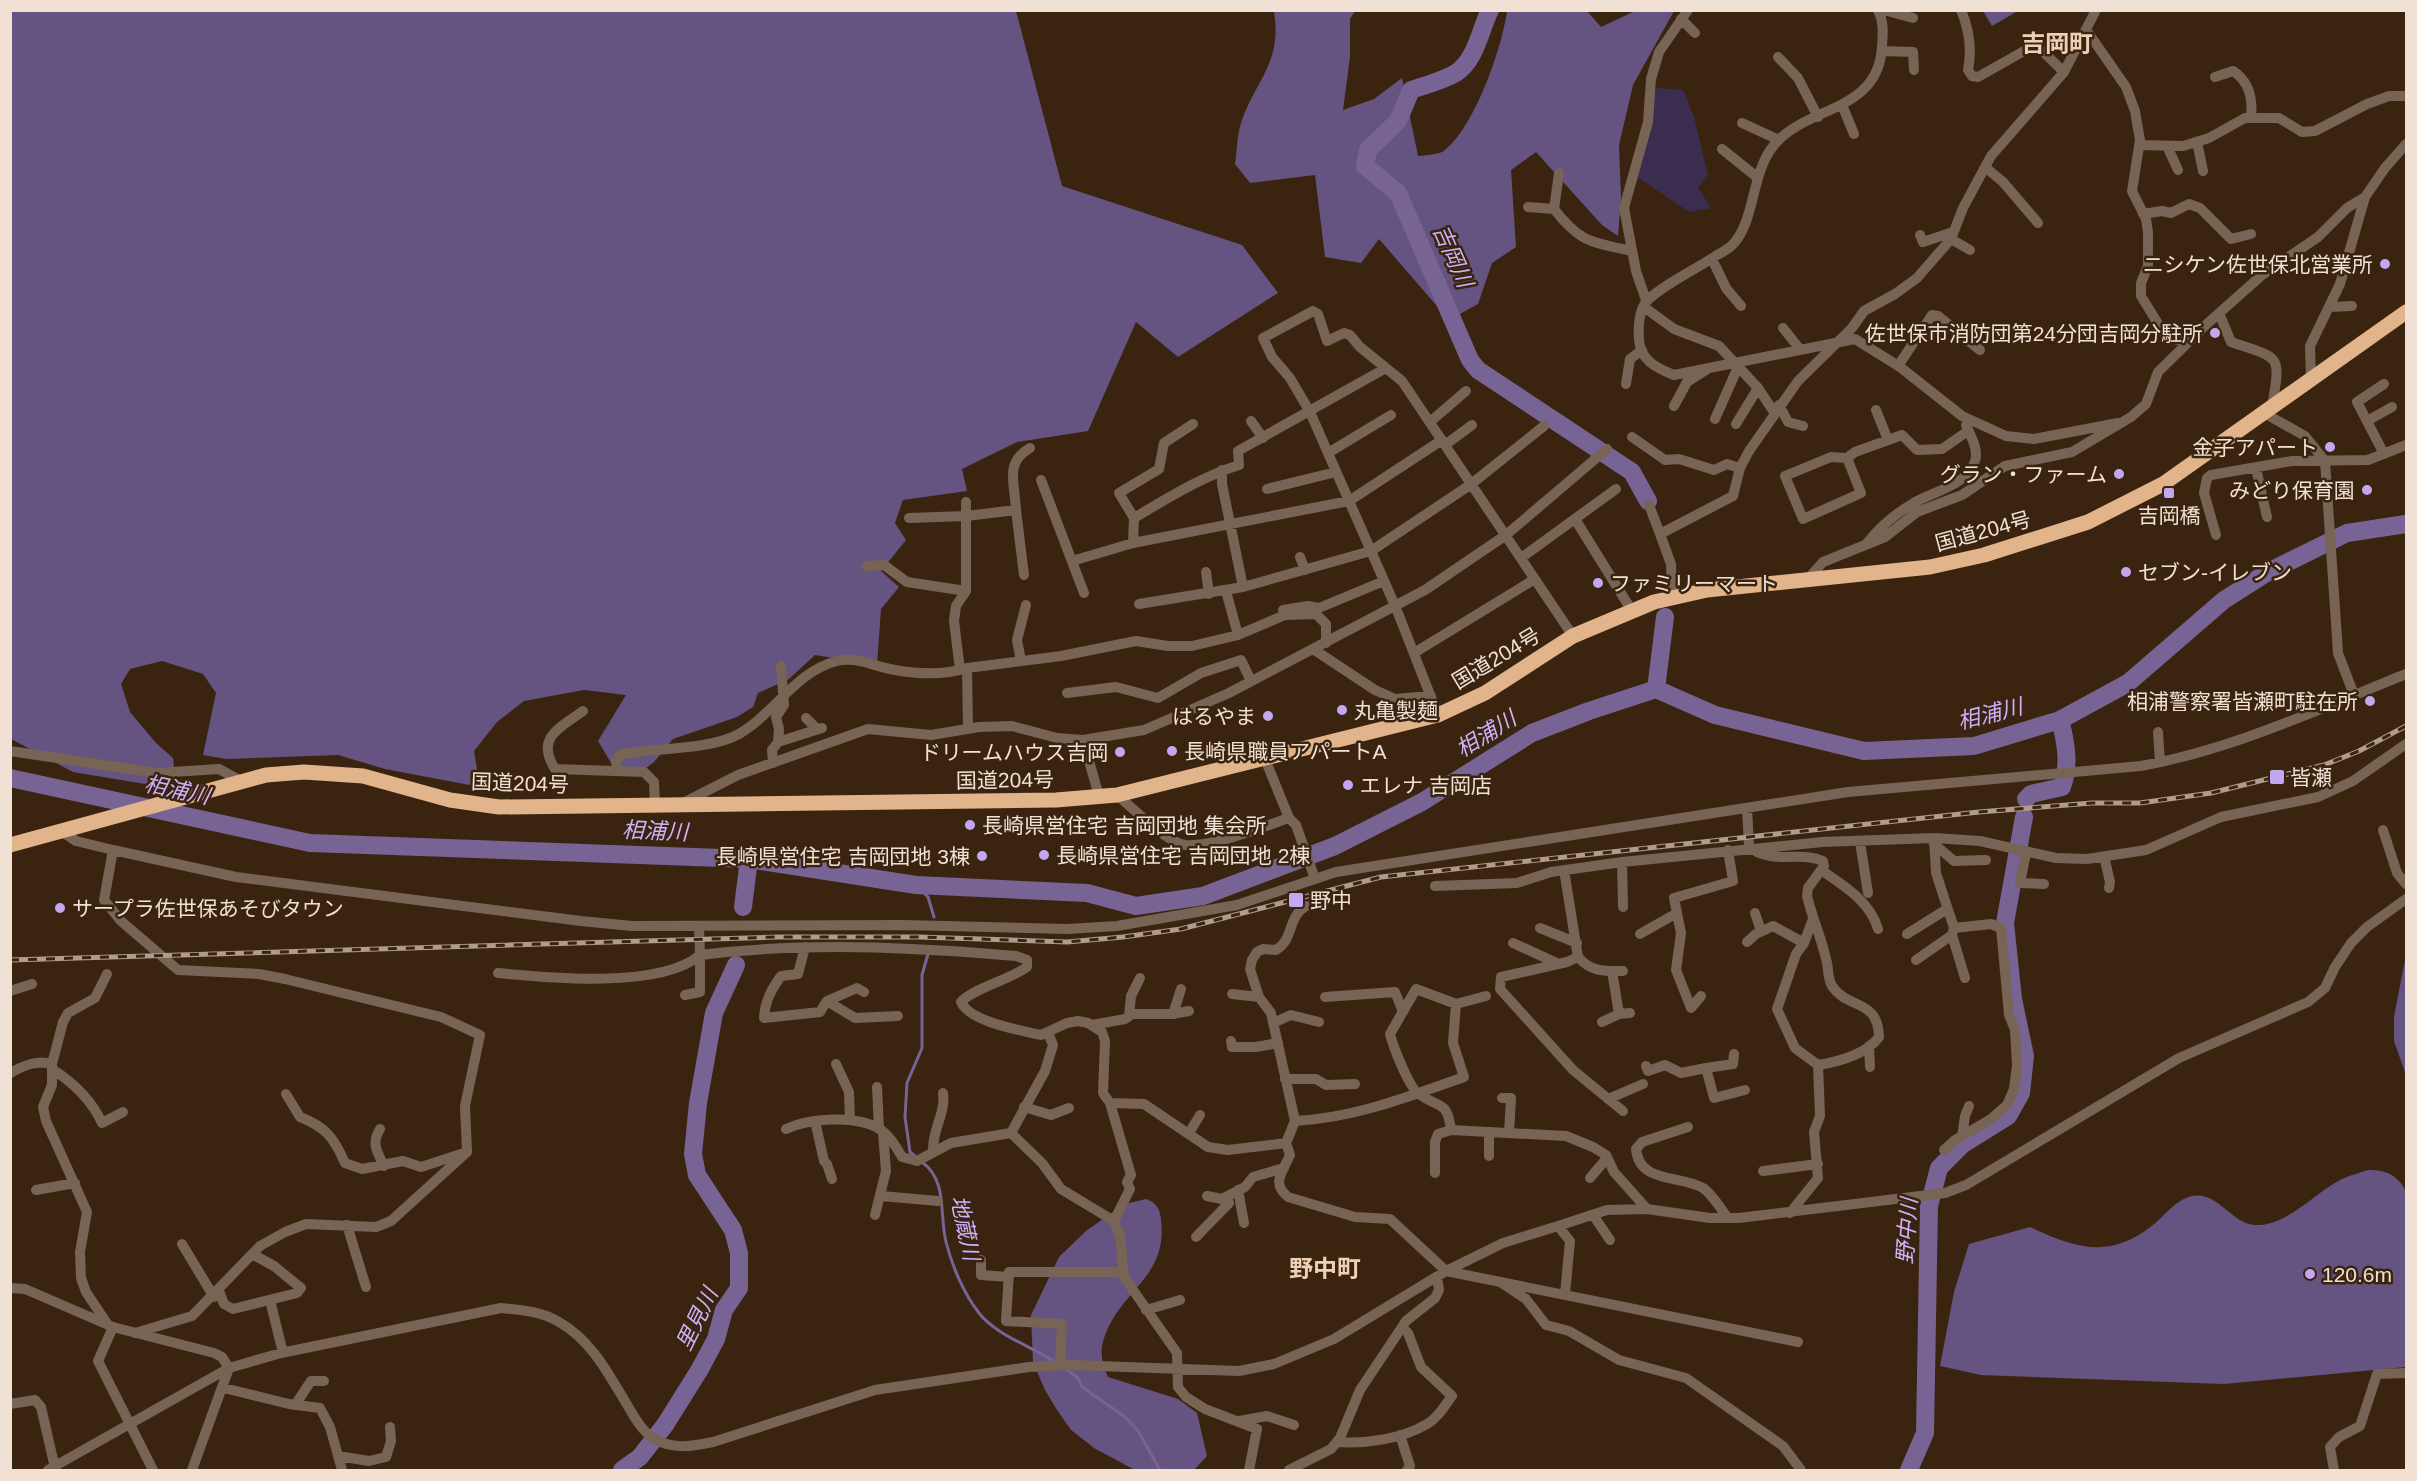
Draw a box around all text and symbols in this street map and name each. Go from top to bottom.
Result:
district label: 吉岡町 [2021,30,2093,57]
water label: 吉岡川 [1428,221,1479,293]
place label: ニシケン佐世保北営業所 [2143,253,2373,276]
marker: ニシケン佐世保北営業所 [2378,257,2392,271]
place label: 佐世保市消防団第24分団吉岡分駐所 [1865,322,2203,345]
marker: 佐世保市消防団第24分団吉岡分駐所 [2208,326,2222,340]
place label: 金子アパート [2192,436,2318,459]
marker: 金子アパート [2323,440,2337,454]
place label: グラン・ファーム [1940,463,2107,486]
marker: グラン・ファーム [2112,467,2126,481]
place label: みどり保育園 [2229,479,2355,502]
marker: みどり保育園 [2360,483,2374,497]
marker: 吉岡橋 [2162,486,2176,500]
place label: 吉岡橋 [2138,504,2201,527]
street label: 国道204号 [1933,507,2033,555]
place label: セブン-イレブン [2138,561,2292,584]
marker: セブン-イレブン [2119,565,2133,579]
place label: ファミリーマート [1610,572,1778,595]
marker: ファミリーマート [1591,576,1605,590]
street label: 国道204号 [1448,623,1544,693]
place label: 相浦警察署皆瀬町駐在所 [2127,690,2358,713]
water label: 相浦川 [1955,693,2027,734]
marker: 相浦警察署皆瀬町駐在所 [2363,694,2377,708]
place label: 丸亀製麺 [1354,699,1438,722]
marker: 丸亀製麺 [1335,703,1349,717]
place label: はるやま [1172,705,1256,728]
water label: 相浦川 [1451,705,1522,762]
marker: はるやま [1261,709,1275,723]
place label: 長崎県職員アパートA [1184,740,1387,763]
place label: ドリームハウス吉岡 [920,741,1108,764]
marker: 長崎県職員アパートA [1165,744,1179,758]
marker: ドリームハウス吉岡 [1113,745,1127,759]
place label: 皆瀬 [2290,766,2332,789]
street label: 国道204号 [956,768,1054,792]
marker: 皆瀬 [2268,768,2286,786]
street label: 国道204号 [471,770,569,796]
water label: 相浦川 [142,771,214,810]
place label: エレナ 吉岡店 [1360,774,1492,797]
marker: エレナ 吉岡店 [1341,778,1355,792]
place label: 長崎県営住宅 吉岡団地 集会所 [982,814,1267,837]
water label: 相浦川 [622,817,690,845]
marker: 長崎県営住宅 吉岡団地 集会所 [963,818,977,832]
place label: 長崎県営住宅 吉岡団地 2棟 [1056,844,1310,867]
place label: 長崎県営住宅 吉岡団地 3棟 [716,845,970,868]
marker: 長崎県営住宅 吉岡団地 2棟 [1037,848,1051,862]
marker: 長崎県営住宅 吉岡団地 3棟 [975,849,989,863]
place label: 野中 [1310,889,1352,912]
marker: 野中 [1287,891,1305,909]
place label: サープラ佐世保あそびタウン [72,897,344,920]
marker: サープラ佐世保あそびタウン [53,901,67,915]
water label: 地蔵川 [946,1193,985,1265]
water label: 野中川 [1892,1195,1922,1265]
district label: 野中町 [1289,1255,1361,1282]
place label: 120.6m [2322,1263,2392,1286]
marker: 120.6m [2303,1267,2317,1281]
water label: 里見川 [671,1282,724,1354]

